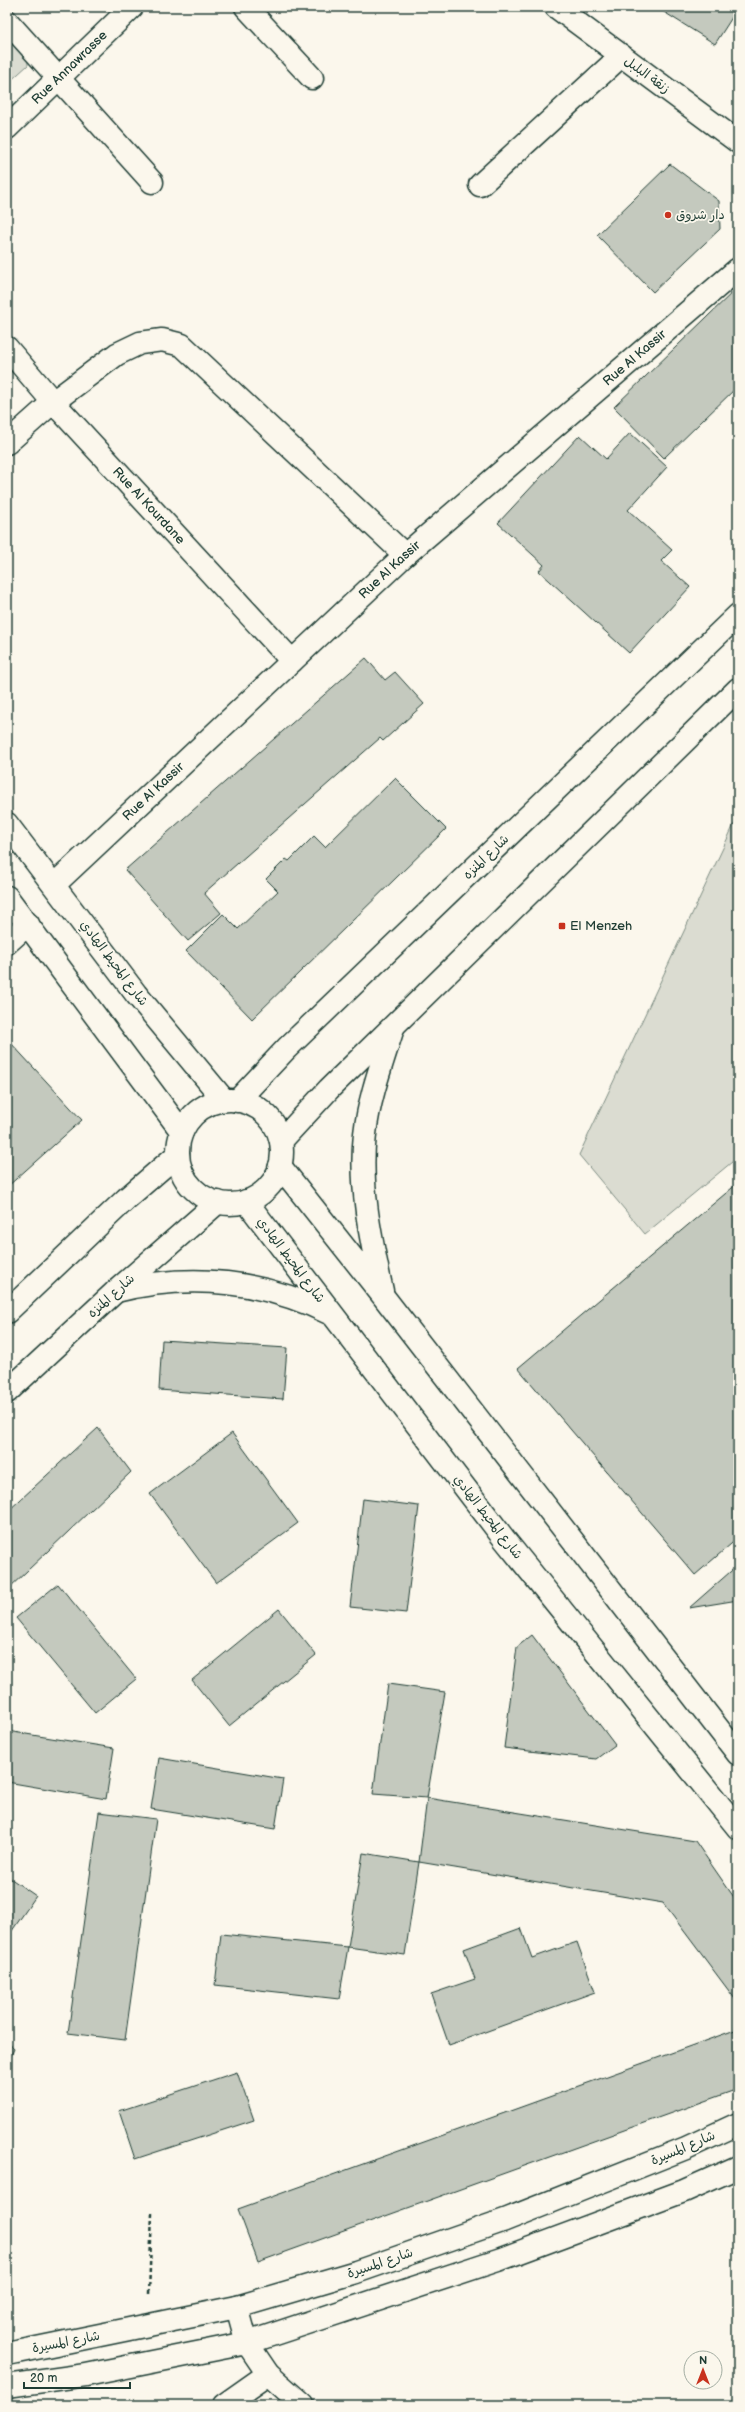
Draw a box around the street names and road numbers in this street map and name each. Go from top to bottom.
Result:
street label: Rue Annawrasse [28,27,111,108]
street label: زنقة البلبل [621,53,673,97]
street label: Rue Al Kassir [600,326,670,389]
street label: Rue Al Kourdane [109,464,188,548]
street label: Rue Al Kassir [355,537,424,602]
street label: Rue Al Kassir [119,759,188,824]
street label: شارع المنزه [460,831,513,884]
street label: شارع المحيط الهادي [76,917,151,1010]
street label: شارع المحيط الهادي [253,1214,328,1307]
street label: شارع المنزه [84,1271,139,1322]
street label: شارع المحيط الهادي [449,1472,526,1563]
street label: شارع المسيرة [648,2127,718,2170]
street label: شارع المسيرة [345,2244,415,2283]
street label: شارع المسيرة [31,2328,101,2357]

